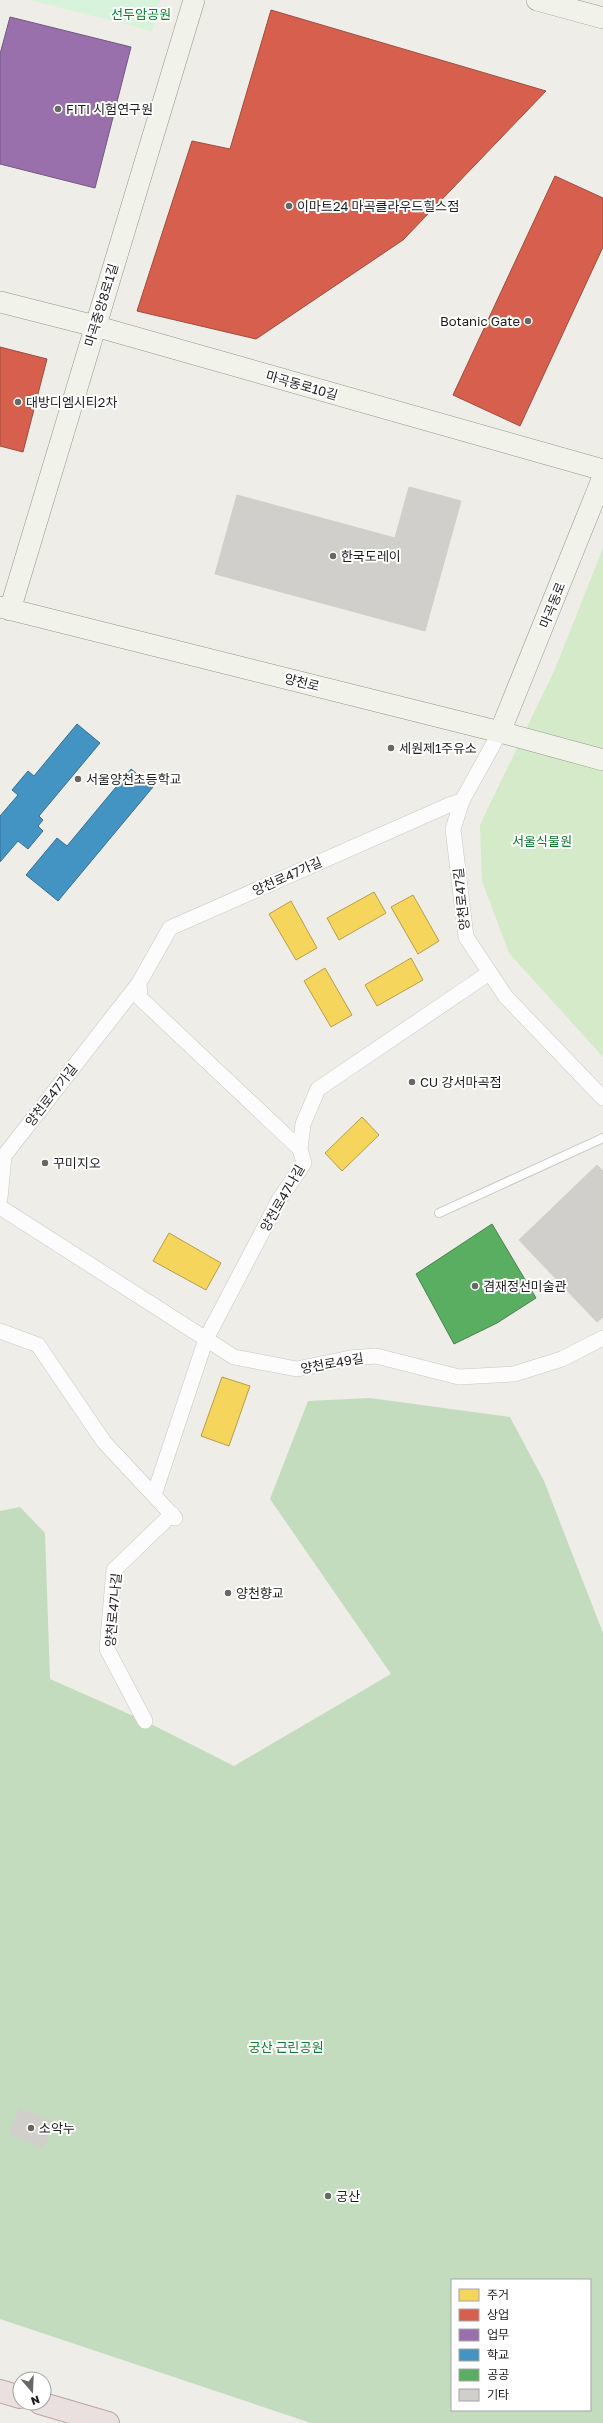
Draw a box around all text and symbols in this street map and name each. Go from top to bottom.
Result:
park label: 선두암공원 [111,6,171,22]
place label: FITI 시험연구원 [66,101,153,117]
marker: FITI 시험연구원 [53,104,63,114]
place label: 이마트24 마곡클라우드힐스점 [297,198,459,214]
marker: 이마트24 마곡클라우드힐스점 [284,201,294,211]
street label: 마곡중앙8로1길 [81,262,121,348]
place label: Botanic Gate [440,313,520,329]
marker: Botanic Gate [523,316,533,326]
street label: 마곡동로10길 [264,367,340,403]
place label: 대방디엠시티2차 [26,394,117,410]
marker: 대방디엠시티2차 [13,397,23,407]
place label: 한국도레이 [341,548,401,564]
marker: 한국도레이 [328,551,338,561]
street label: 마곡동로 [536,580,568,630]
street label: 양천로 [283,670,321,694]
place label: 세원제1주유소 [399,740,477,756]
marker: 세원제1주유소 [386,743,396,753]
place label: 서울양천초등학교 [86,771,182,787]
marker: 서울양천초등학교 [73,774,83,784]
park label: 서울식물원 [512,833,572,849]
street label: 양천로47가길 [250,854,324,898]
street label: 양천로47길 [450,867,472,931]
street label: 양천로47가길 [22,1061,80,1129]
place label: CU 강서마곡점 [420,1074,501,1090]
marker: CU 강서마곡점 [407,1077,417,1087]
place label: 꾸미지오 [53,1155,101,1171]
marker: 꾸미지오 [40,1158,50,1168]
street label: 양천로47나길 [256,1162,308,1234]
place label: 겸재정선미술관 [483,1278,567,1294]
marker: 겸재정선미술관 [470,1281,480,1291]
street label: 양천로49길 [299,1350,365,1376]
street label: 양천로47나길 [102,1572,124,1648]
place label: 양천향교 [236,1585,284,1601]
marker: 양천향교 [223,1588,233,1598]
park label: 궁산 근린공원 [248,2039,324,2055]
place label: 소악누 [39,2120,75,2136]
marker: 소악누 [26,2123,36,2133]
place label: 궁산 [336,2188,360,2204]
marker: 궁산 [323,2191,333,2201]
legend [451,2279,591,2411]
text: 주거 [487,2287,509,2302]
text: 상업 [487,2307,509,2322]
text: 업무 [487,2327,509,2342]
text: 학교 [487,2347,509,2362]
text: 공공 [487,2367,509,2382]
north arrow [12,2371,52,2411]
text: 기타 [487,2387,509,2402]
text: N [29,2393,41,2408]

